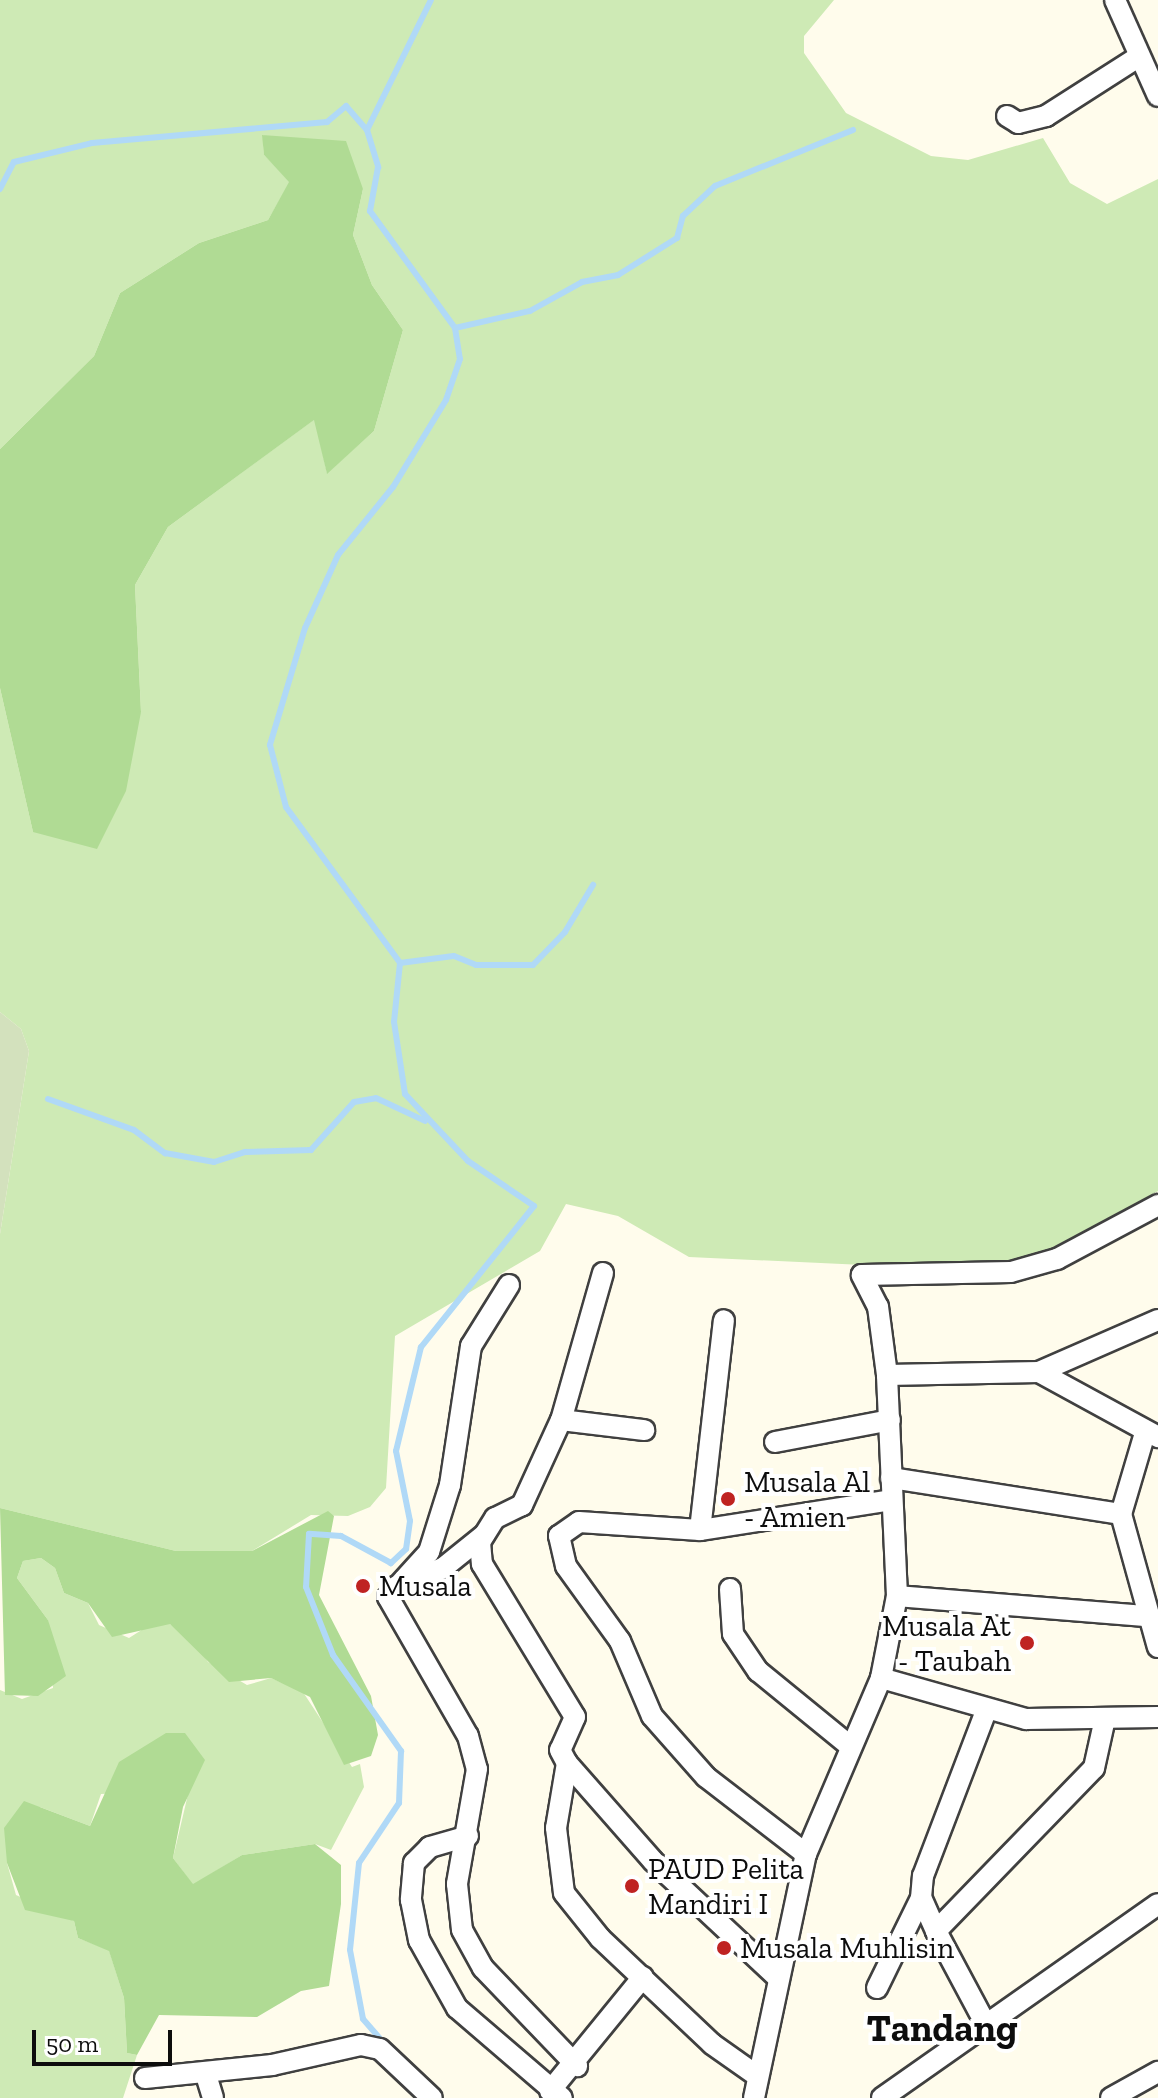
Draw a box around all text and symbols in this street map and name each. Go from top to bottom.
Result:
place label: Musala Al - Amien [744,1464,871,1534]
marker: Musala Al - Amien [719,1490,737,1508]
place label: Musala [379,1568,472,1604]
marker: Musala [354,1577,372,1595]
place label: Musala At - Taubah [881,1608,1011,1678]
marker: Musala At - Taubah [1018,1634,1036,1652]
place label: PAUD Pelita Mandiri I [648,1851,804,1922]
marker: PAUD Pelita Mandiri I [623,1877,641,1895]
place label: Musala Muhlisin [740,1930,954,1966]
marker: Musala Muhlisin [715,1939,733,1957]
district label: Tandang [866,2006,1018,2052]
scale bar [36,2014,176,2064]
text: 50 m [46,2029,98,2058]

